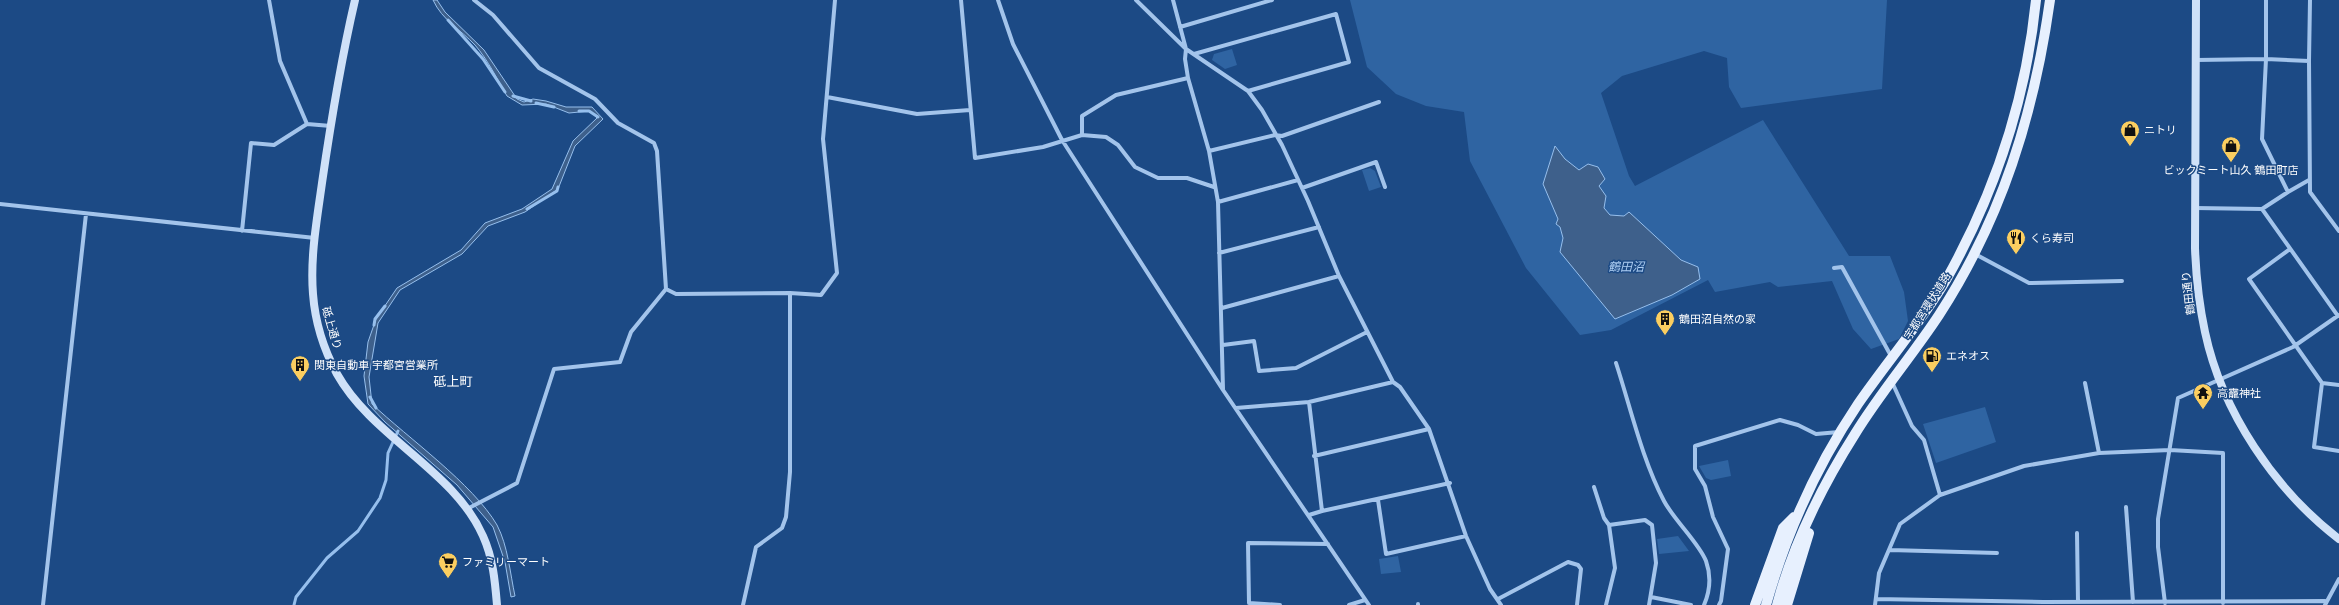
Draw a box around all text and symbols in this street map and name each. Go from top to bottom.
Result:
shop icon: ニトリ [2119,119,2141,147]
place label: ニトリ [2144,124,2177,137]
shop icon: ビックミート山久 鶴田町店 [2220,135,2242,163]
place label: ビックミート山久 鶴田町店 [2164,164,2298,177]
restaurant icon: くら寿司 [2005,227,2027,255]
place label: くら寿司 [2030,232,2074,245]
water label: 鶴田沼 [1608,260,1646,274]
street label: 宇都宮環状道路 [1902,270,1953,342]
street label: 鶴田通り [2179,270,2198,316]
street label: 砥上通り [319,305,344,351]
building icon: 鶴田沼自然の家 [1654,308,1676,336]
place label: 鶴田沼自然の家 [1679,313,1756,326]
fuel station icon: エネオス [1921,345,1943,373]
place label: エネオス [1946,350,1990,363]
building icon: 関東自動車 宇都宮営業所 [289,354,311,382]
place label: 関東自動車 宇都宮営業所 [314,359,439,372]
district label: 砥上町 [433,374,473,390]
temple icon: 高靇神社 [2192,382,2214,410]
place label: 高靇神社 [2217,387,2261,400]
supermarket icon: ファミリーマート [437,551,459,579]
place label: ファミリーマート [462,556,550,569]

